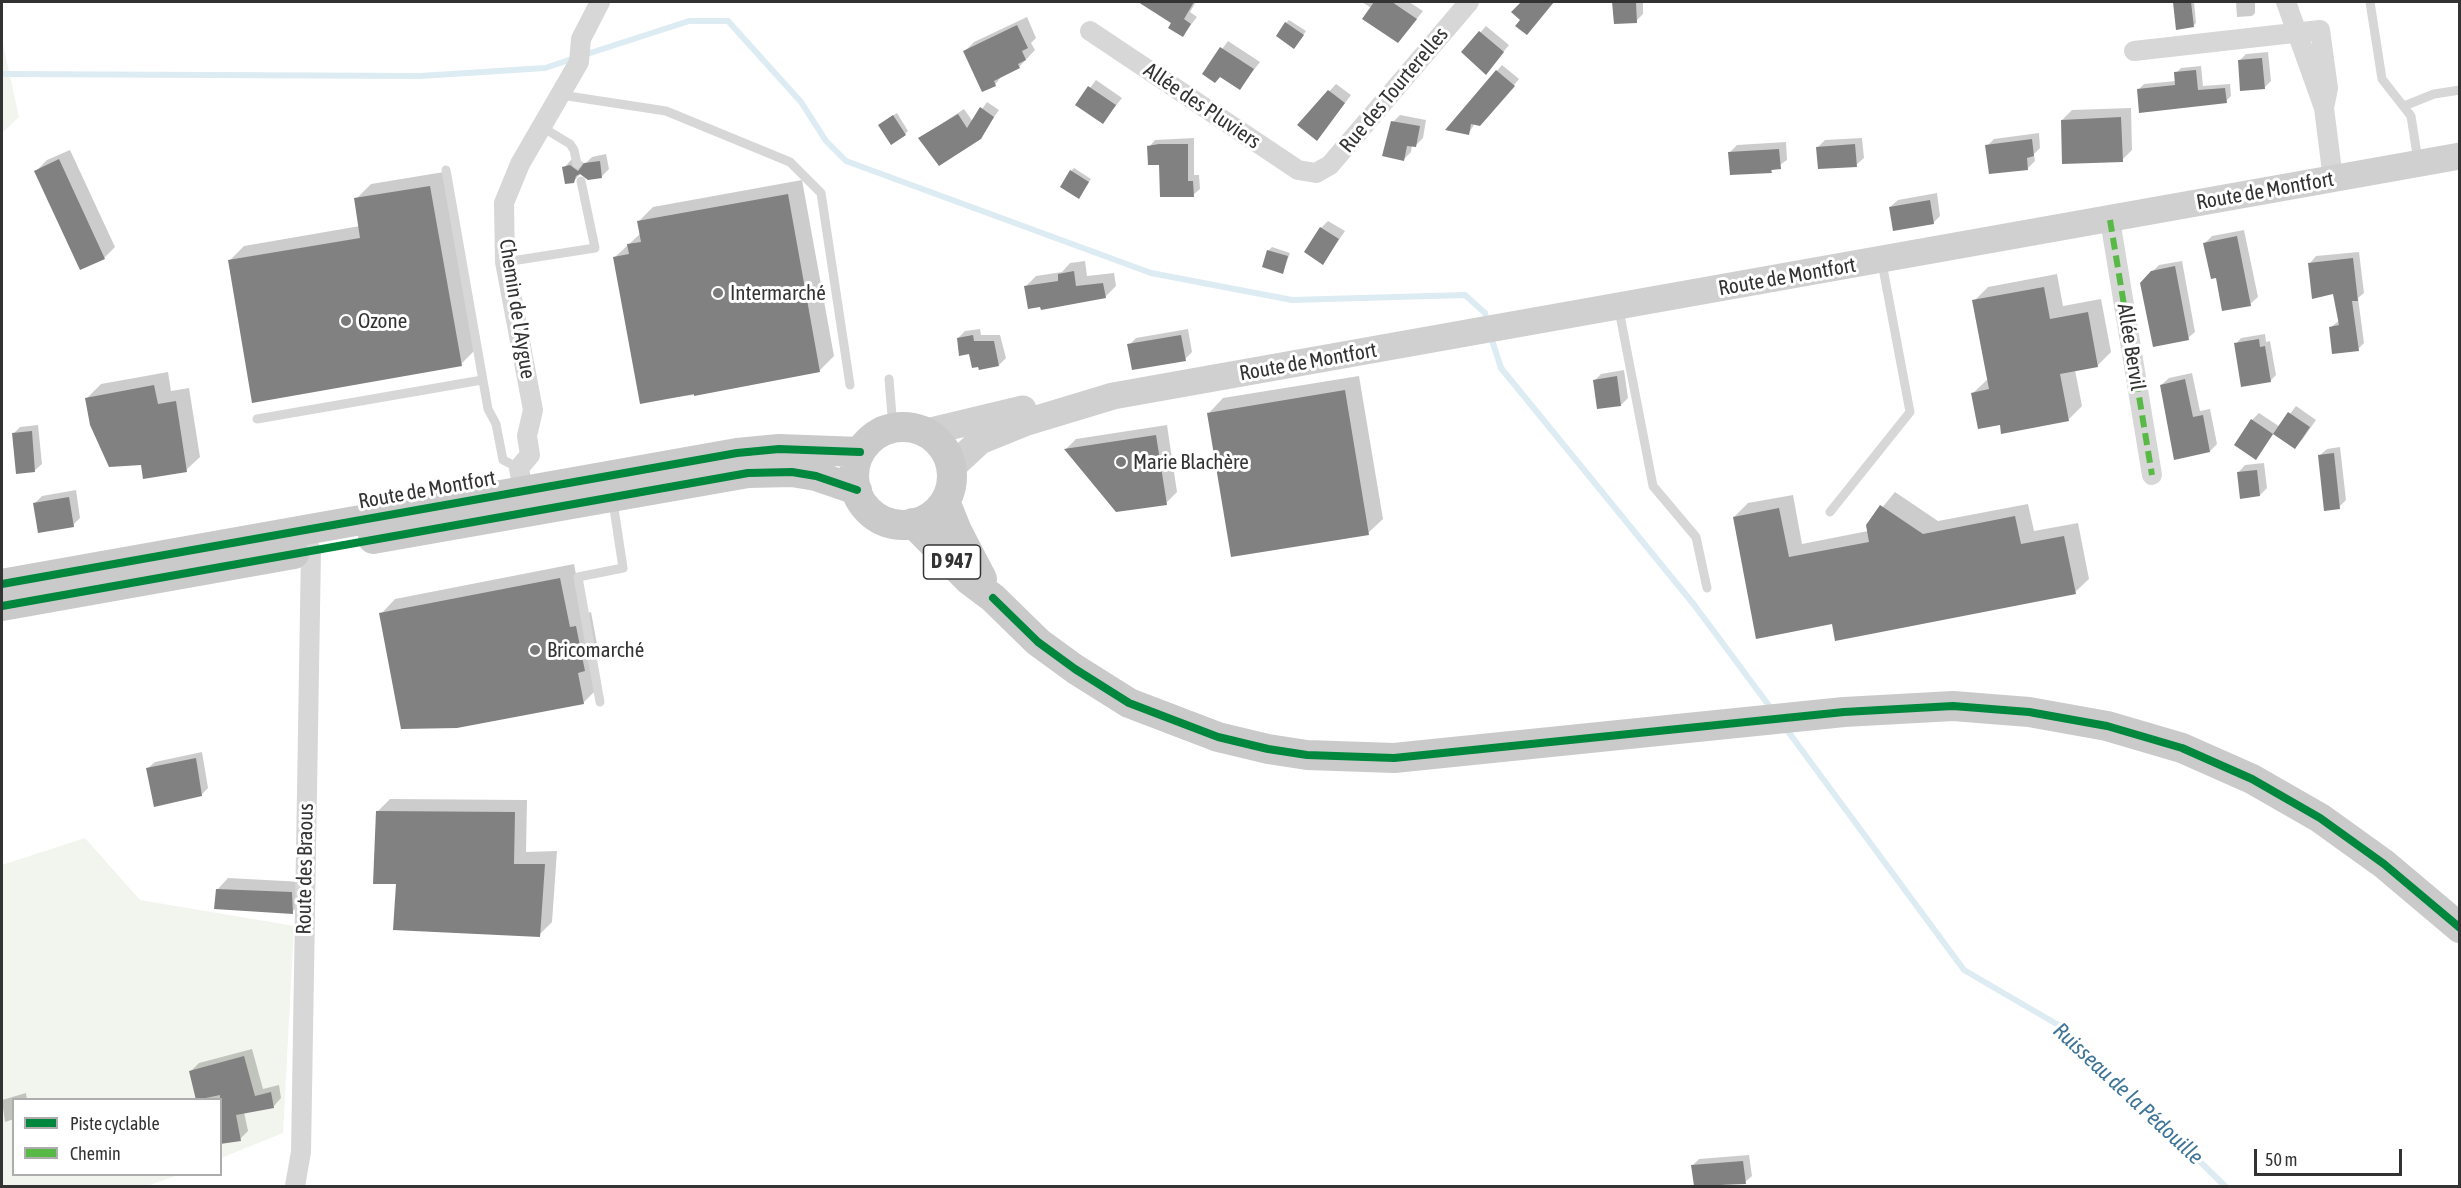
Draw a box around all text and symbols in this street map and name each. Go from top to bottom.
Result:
street label: Rue des Tourterelles [1334,22,1454,158]
street label: Allée des Pluviers [1139,58,1265,154]
street label: Route de Montfort [2194,167,2336,215]
street label: Chemin de l'Aygue [494,237,540,381]
street label: Route de Montfort [1716,253,1858,301]
place label: Intermarché [730,280,826,306]
marker: Intermarché [711,286,725,300]
street label: Allée Bervil [2112,302,2150,392]
place label: Ozone [358,308,407,334]
marker: Ozone [339,314,353,328]
street label: Route de Montfort [1237,338,1379,386]
place label: Marie Blachère [1133,449,1249,475]
marker: Marie Blachère [1114,455,1128,469]
street label: Route de Montfort [356,466,498,514]
road number: D 947 [924,545,980,579]
place label: Bricomarché [547,637,644,663]
marker: Bricomarché [528,643,542,657]
street label: Route des Braous [291,803,319,935]
water label: Ruisseau de la Pédouille [2047,1018,2209,1170]
legend [12,1098,222,1176]
text: Piste cyclable [70,1113,160,1134]
scale bar [2257,1137,2406,1175]
text: Chemin [70,1143,121,1164]
text: 50 m [2265,1149,2297,1170]

